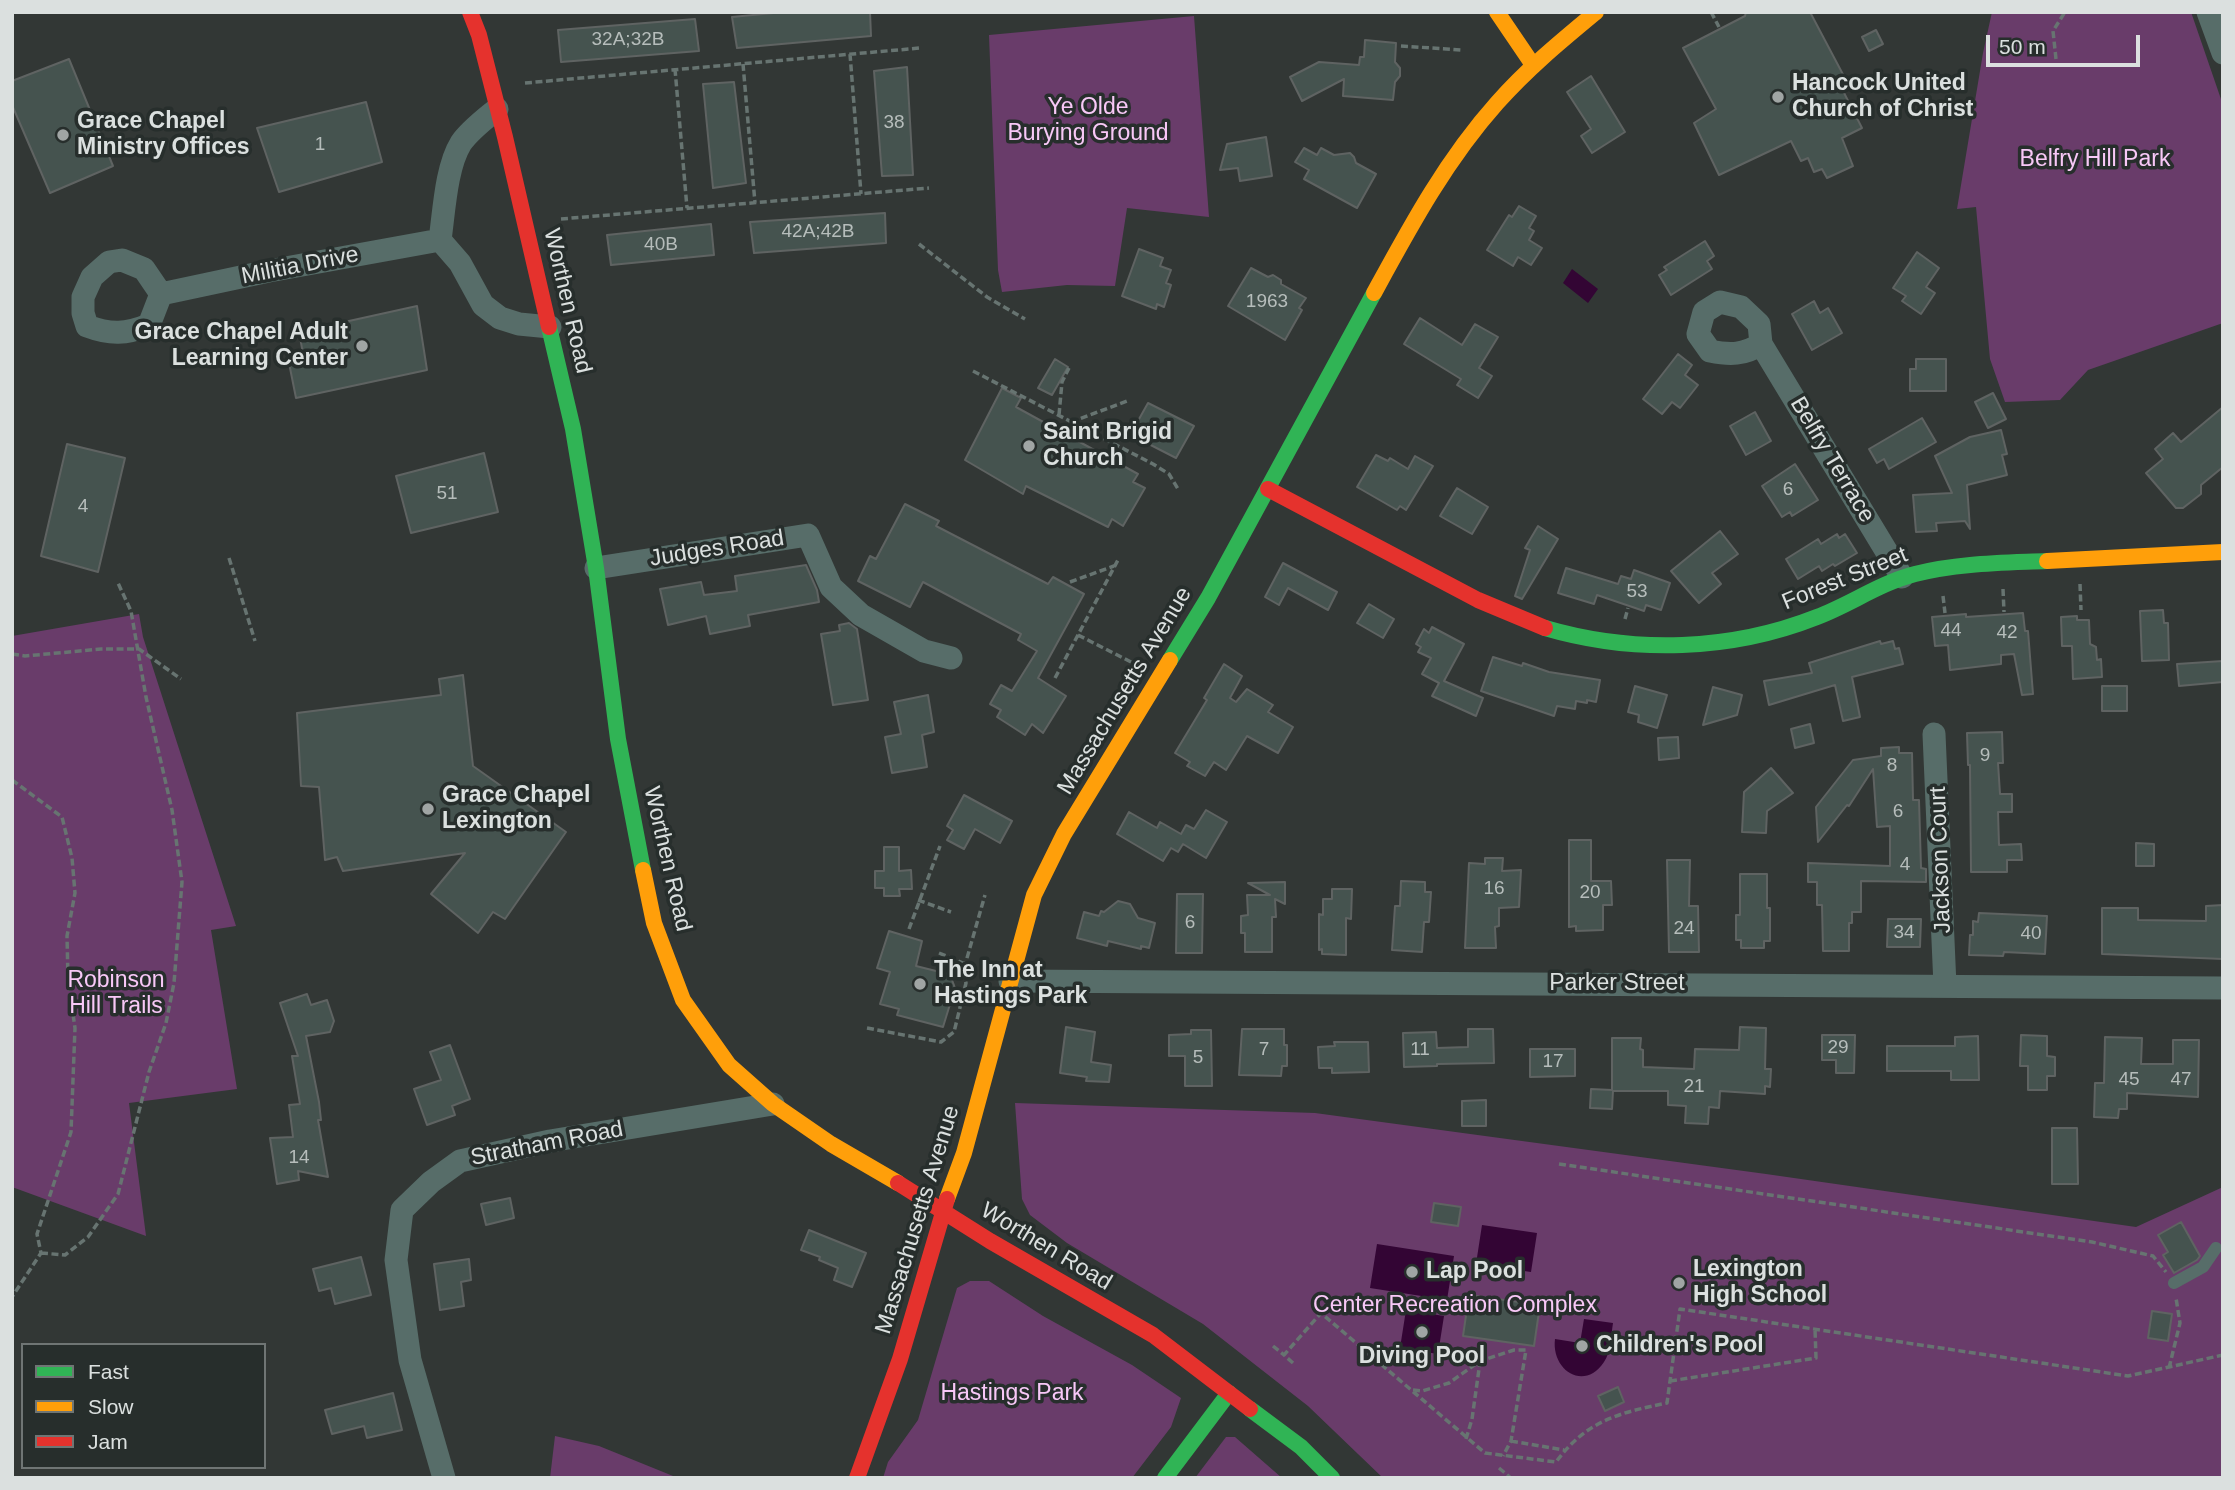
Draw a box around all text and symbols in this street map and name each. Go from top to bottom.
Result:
scale bar [1990,21,2144,65]
house number: 32A;32B [592,29,664,51]
text: 50 m [1999,35,2046,58]
place label: Hancock United Church of Christ [1792,70,1973,124]
marker: Hancock United Church of Christ [1770,89,1786,105]
park label: Ye Olde Burying Ground [1007,94,1169,148]
place label: Grace Chapel Ministry Offices [77,108,250,162]
house number: 38 [883,112,905,134]
marker: Grace Chapel Ministry Offices [55,127,71,143]
house number: 1 [315,134,325,156]
park label: Belfry Hill Park [2020,146,2170,174]
house number: 42A;42B [782,221,854,243]
street label: Worthen Road [537,226,597,376]
house number: 40B [644,234,678,256]
street label: Militia Drive [239,241,361,291]
house number: 1963 [1246,291,1288,313]
place label: Grace Chapel Adult Learning Center [135,319,348,373]
marker: Grace Chapel Adult Learning Center [354,338,370,354]
street label: Belfry Terrace [1784,392,1880,528]
place label: Saint Brigid Church [1043,419,1172,473]
marker: Saint Brigid Church [1021,438,1037,454]
house number: 6 [1783,479,1793,501]
house number: 51 [436,483,458,505]
house number: 4 [78,496,88,518]
street label: Judges Road [648,525,786,573]
street label: Forest Street [1778,541,1912,617]
house number: 53 [1626,581,1648,603]
street label: Massachusetts Avenue [1052,582,1198,800]
house number: 44 [1940,620,1962,642]
house number: 42 [1996,622,2018,644]
house number: 9 [1980,745,1990,767]
house number: 8 [1887,755,1897,777]
place label: Grace Chapel Lexington [442,782,590,836]
street label: Worthen Road [637,784,697,934]
street label: Jackson Court [1925,786,1957,934]
marker: Grace Chapel Lexington [420,801,436,817]
house number: 6 [1893,801,1903,823]
house number: 4 [1900,854,1910,876]
house number: 16 [1483,878,1505,900]
house number: 20 [1579,882,1601,904]
house number: 6 [1185,912,1195,934]
house number: 24 [1673,918,1695,940]
house number: 34 [1893,922,1915,944]
house number: 40 [2020,923,2042,945]
place label: The Inn at Hastings Park [934,957,1087,1011]
park label: Robinson Hill Trails [67,967,165,1021]
street label: Parker Street [1549,970,1685,998]
marker: The Inn at Hastings Park [912,976,928,992]
house number: 29 [1827,1037,1849,1059]
house number: 7 [1259,1039,1269,1061]
house number: 11 [1410,1039,1430,1061]
house number: 5 [1193,1047,1203,1069]
house number: 17 [1542,1051,1564,1073]
house number: 45 [2118,1069,2140,1091]
house number: 47 [2170,1069,2192,1091]
house number: 21 [1683,1076,1705,1098]
street label: Massachusetts Avenue [870,1102,966,1338]
street label: Stratham Road [468,1116,626,1172]
house number: 14 [288,1147,310,1169]
street label: Worthen Road [976,1197,1116,1297]
place label: Lexington High School [1693,1256,1827,1310]
place label: Lap Pool [1426,1258,1523,1286]
marker: Lap Pool [1404,1264,1420,1280]
marker: Lexington High School [1671,1275,1687,1291]
park label: Center Recreation Complex [1313,1292,1597,1320]
marker: Diving Pool [1414,1324,1430,1340]
place label: Children's Pool [1596,1332,1764,1360]
marker: Children's Pool [1574,1338,1590,1354]
legend [21,1343,266,1469]
place label: Diving Pool [1359,1343,1485,1371]
text: Fast [88,1360,129,1383]
park label: Hastings Park [940,1380,1084,1408]
text: Slow [88,1395,134,1418]
text: Jam [88,1430,128,1453]

